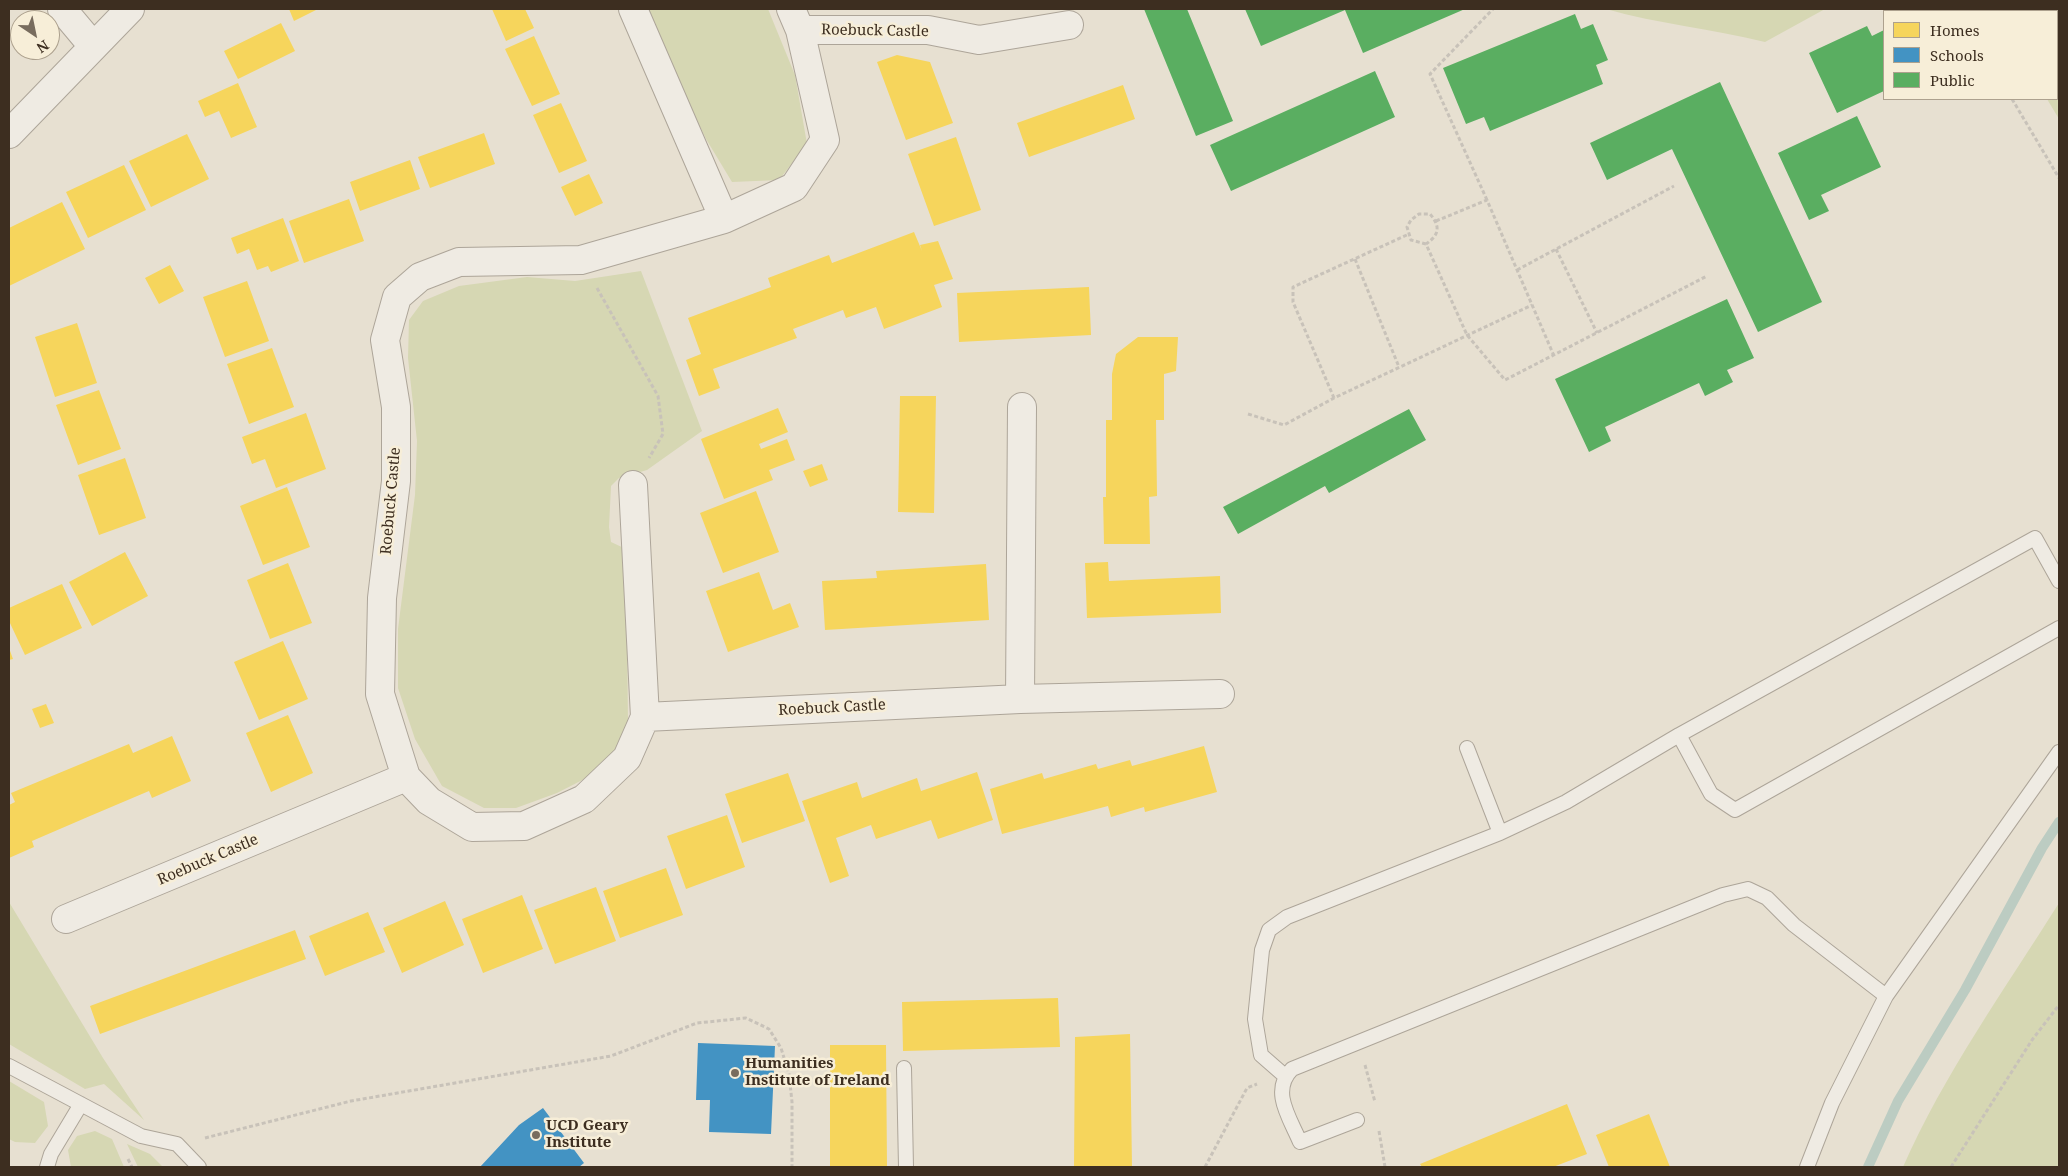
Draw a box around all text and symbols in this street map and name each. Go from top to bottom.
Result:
north arrow [10,10,60,60]
legend [1883,10,2058,100]
text: Homes [1930,20,1980,40]
street label: Roebuck Castle [821,21,929,41]
text: N [33,36,53,58]
text: Schools [1930,45,1984,65]
text: Public [1930,70,1975,90]
street label: Roebuck Castle [377,447,405,555]
street label: Roebuck Castle [778,696,886,720]
street label: Roebuck Castle [155,831,261,889]
place label: Humanities Institute of Ireland [745,1055,890,1090]
marker: Humanities Institute of Ireland [729,1067,741,1079]
place label: UCD Geary Institute [546,1117,628,1152]
marker: UCD Geary Institute [530,1129,542,1141]

